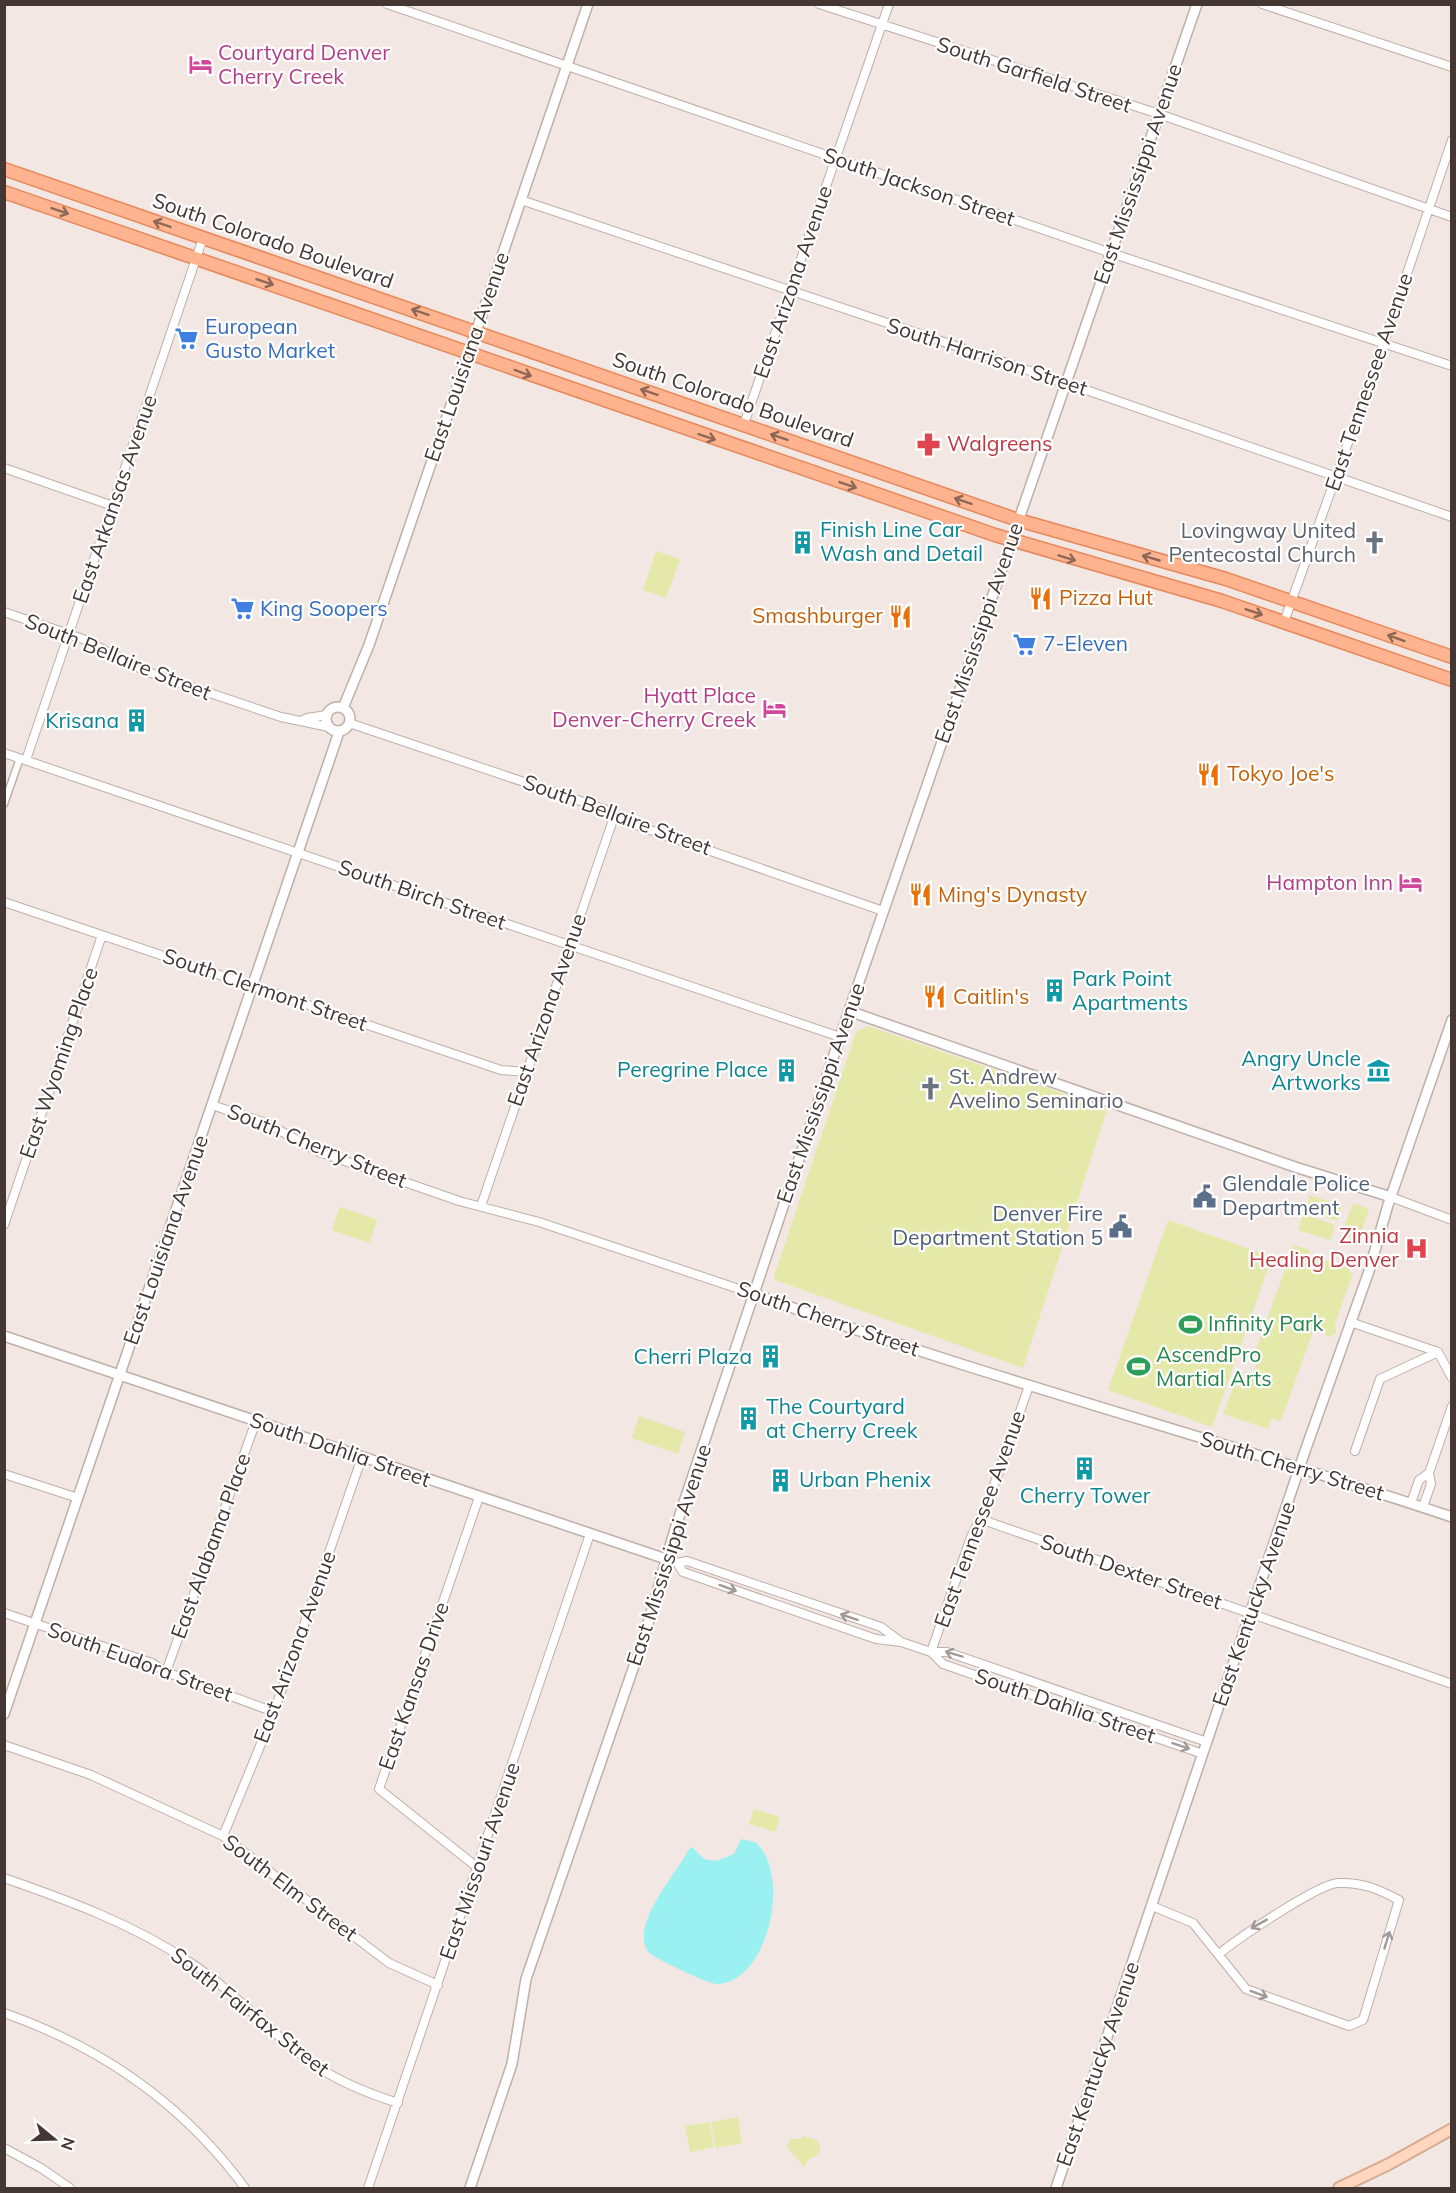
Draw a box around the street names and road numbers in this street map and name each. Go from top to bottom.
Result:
street label: South Garfield Street [934,30,1135,118]
street label: East Mississippi Avenue [1087,60,1187,287]
street label: South Jackson Street [820,141,1019,231]
street label: East Arizona Avenue [747,182,837,382]
street label: South Colorado Boulevard [149,187,397,294]
street label: East Louisiana Avenue [418,248,514,465]
street label: East Tennessee Avenue [1319,269,1418,494]
street label: South Harrison Street [884,311,1091,401]
street label: South Colorado Boulevard [609,346,857,453]
street label: East Arkansas Avenue [66,391,162,606]
street label: East Mississippi Avenue [928,519,1028,746]
street label: South Bellaire Street [22,607,215,705]
street label: South Bellaire Street [520,768,715,860]
street label: South Birch Street [335,853,509,935]
street label: East Arizona Avenue [501,910,591,1110]
street label: South Clermont Street [160,942,371,1036]
street label: East Wyoming Place [13,964,103,1162]
street label: East Mississippi Avenue [770,979,870,1206]
street label: South Cherry Street [224,1097,411,1193]
street label: East Louisiana Avenue [117,1131,213,1348]
street label: South Cherry Street [734,1275,923,1361]
street label: South Dahlia Street [247,1406,434,1492]
street label: East Tennessee Avenue [928,1407,1030,1631]
street label: South Cherry Street [1197,1425,1387,1505]
street label: East Mississippi Avenue [620,1441,716,1669]
street label: East Alabama Place [164,1449,256,1642]
street label: East Kentucky Avenue [1206,1498,1300,1709]
street label: South Dexter Street [1037,1528,1226,1614]
street label: East Arizona Avenue [247,1547,341,1746]
street label: East Kansas Drive [372,1598,454,1773]
street label: South Eudora Street [44,1615,236,1707]
street label: South Dahlia Street [972,1662,1159,1748]
street label: East Missouri Avenue [433,1759,525,1963]
street label: South Elm Street [218,1828,363,1946]
street label: South Fairfax Street [166,1941,335,2081]
street label: East Kentucky Avenue [1050,1958,1144,2169]

